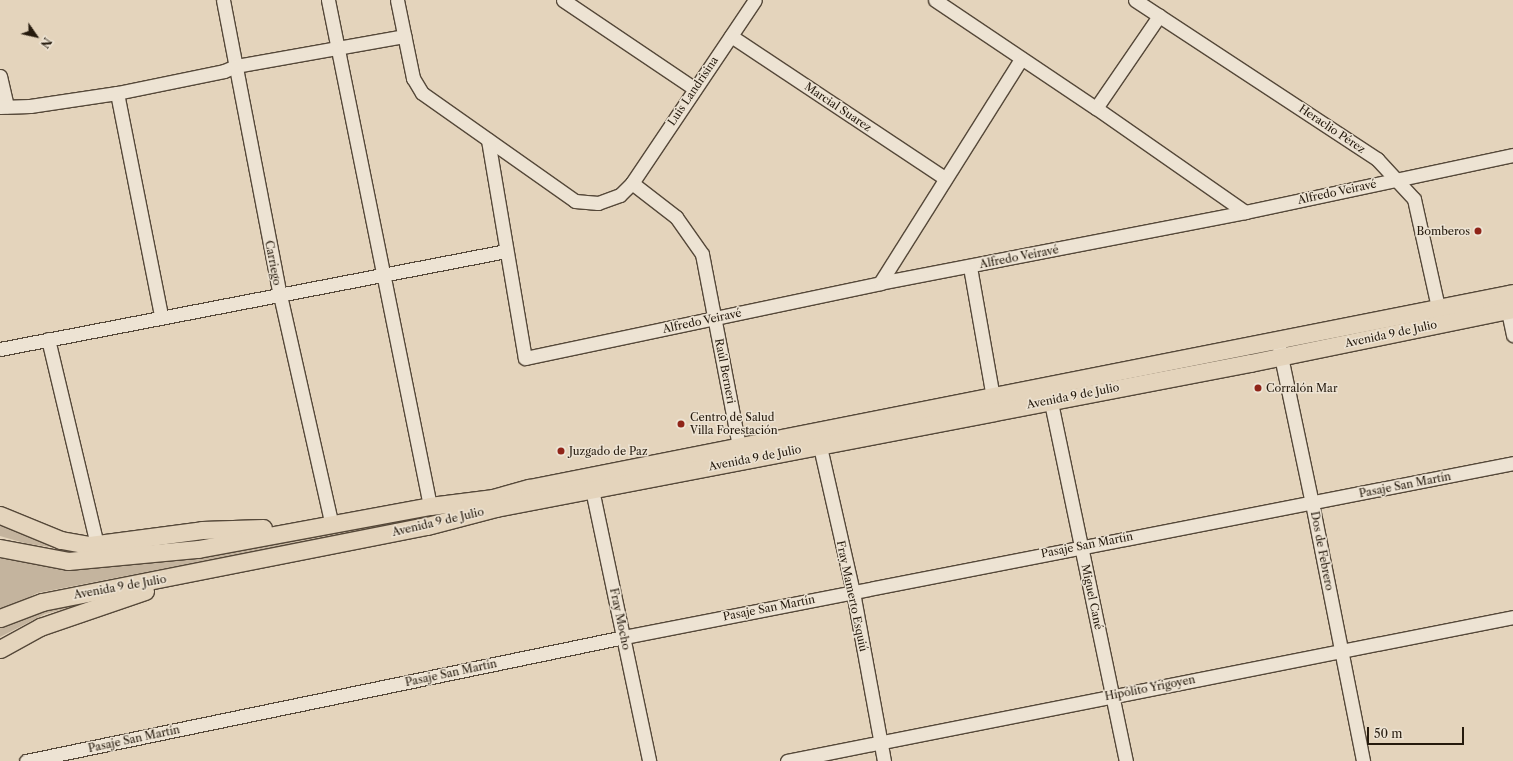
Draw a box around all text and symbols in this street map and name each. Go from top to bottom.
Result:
north arrow [16,16,56,56]
text: N [37,35,54,51]
street label: Luis Landrisina [665,54,721,128]
street label: Marcial Suarez [802,80,874,134]
street label: Heraclio Pérez [1296,102,1368,156]
street label: Alfredo Veiravé [1296,177,1378,207]
place label: Bomberos [1417,224,1470,238]
marker: Bomberos [1473,226,1483,236]
street label: Carriego [262,239,284,287]
street label: Alfredo Veiravé [978,243,1060,271]
street label: Alfredo Veiravé [661,306,743,336]
street label: Avenida 9 de Julio [1344,318,1438,350]
street label: Raúl Berneri [712,337,738,405]
street label: Avenida 9 de Julio [1026,381,1120,411]
place label: Corralón Mar [1266,381,1338,395]
marker: Corralón Mar [1253,383,1263,393]
place label: Centro de Salud Villa Forestación [690,411,778,437]
marker: Centro de Salud Villa Forestación [675,418,687,430]
street label: Avenida 9 de Julio [708,443,802,473]
place label: Juzgado de Paz [569,444,648,458]
marker: Juzgado de Paz [556,446,566,456]
street label: Pasaje San Martín [1358,470,1452,500]
street label: Avenida 9 de Julio [391,505,485,539]
street label: Dos de Febrero [1308,510,1336,592]
street label: Pasaje San Martín [1040,530,1134,560]
street label: Fray Mamerto Esquiú [834,539,870,653]
street label: Miguel Cané [1079,563,1105,631]
street label: Avenida 9 de Julio [73,572,167,602]
street label: Fray Mocho [607,587,633,651]
street label: Pasaje San Martín [722,593,816,623]
street label: Pasaje San Martín [404,657,498,689]
street label: Hipólito Yrigoyen [1103,673,1197,703]
scale bar [1369,719,1466,745]
street label: Pasaje San Martín [87,723,181,755]
text: 50 m [1374,726,1403,741]

